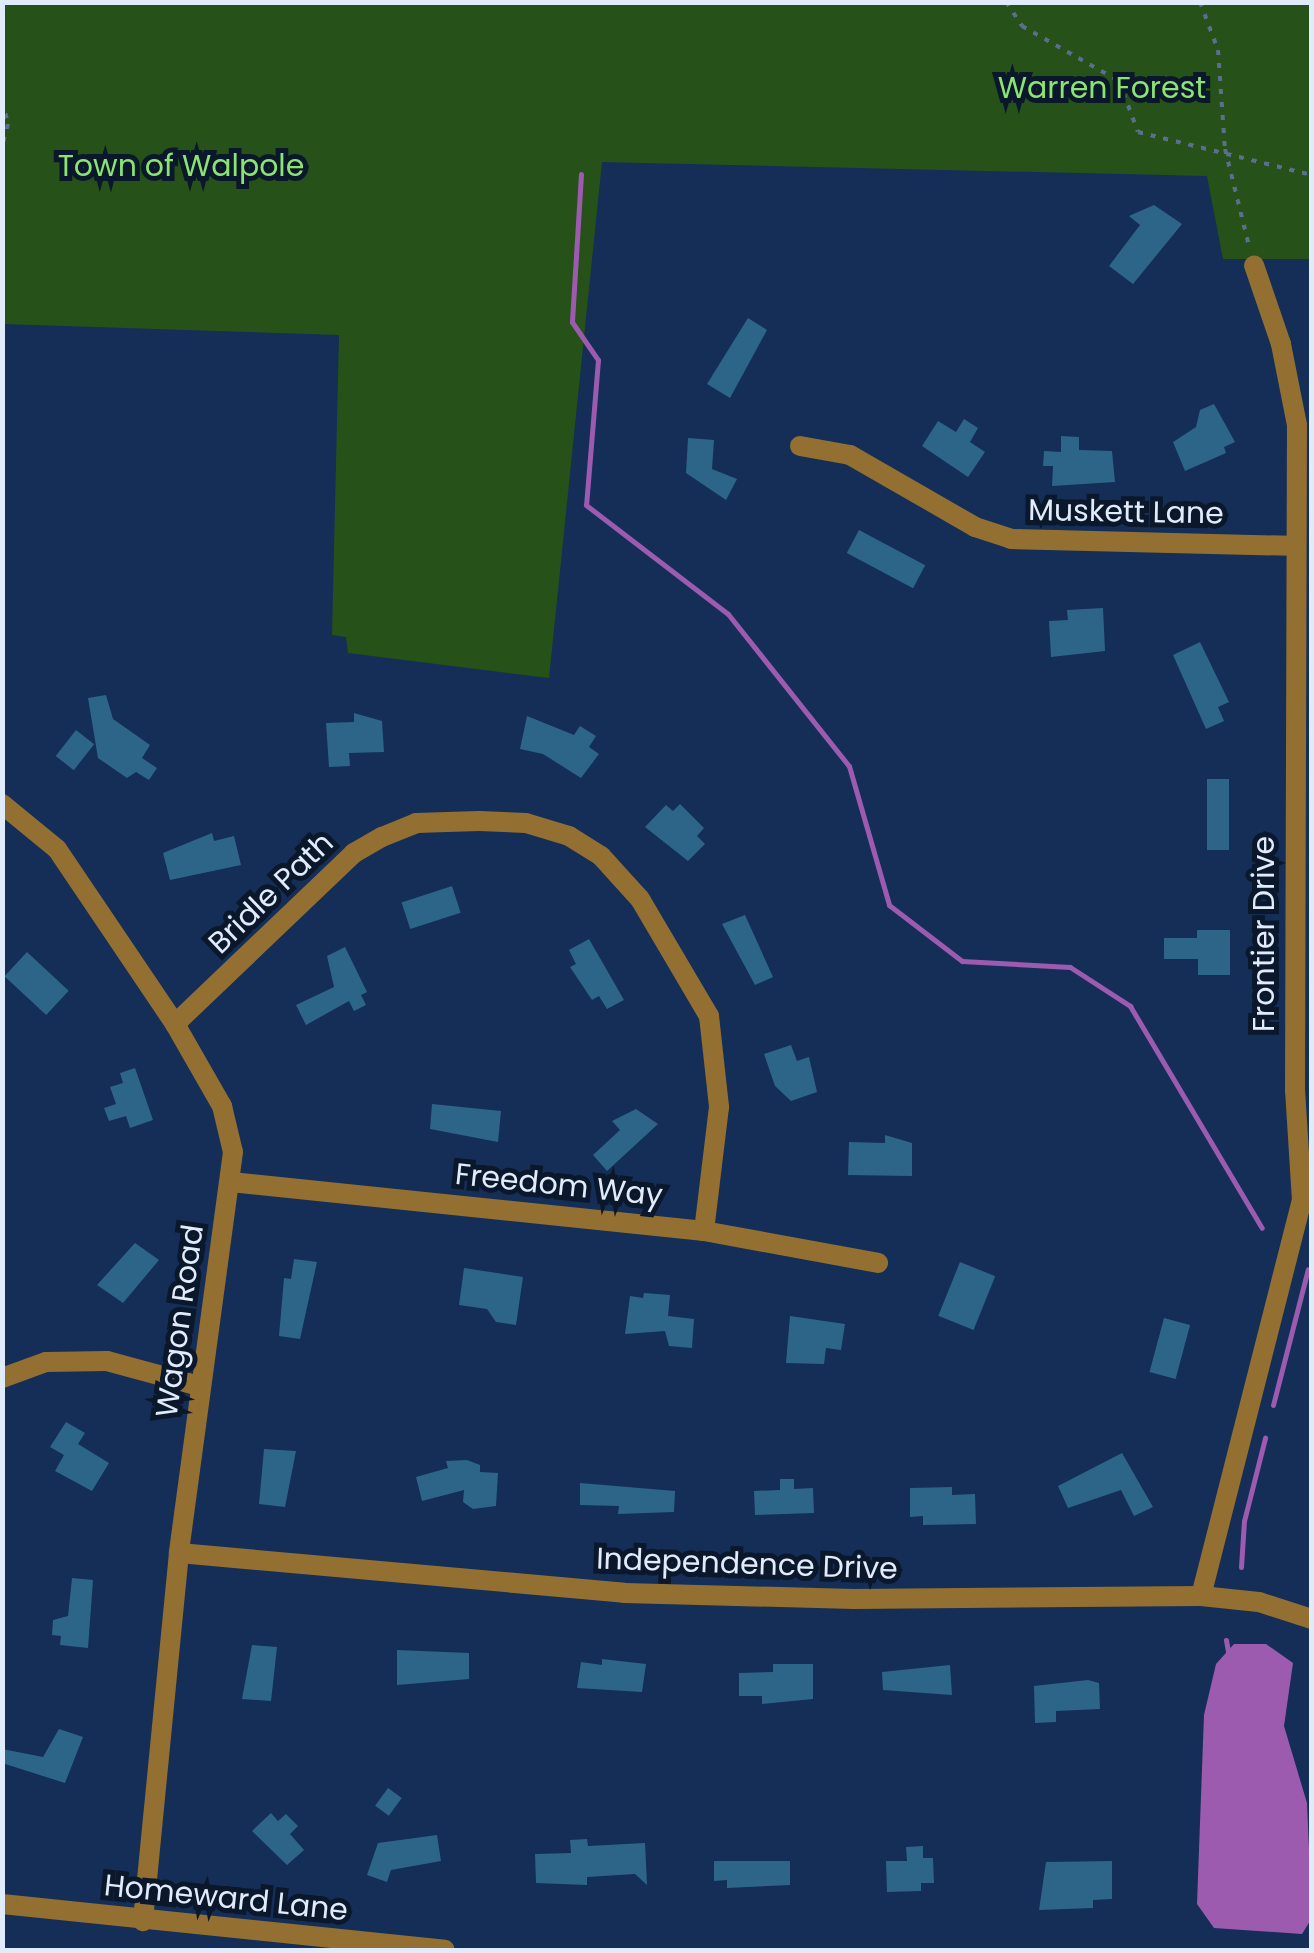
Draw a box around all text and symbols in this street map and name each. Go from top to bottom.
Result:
park label: Warren Forest [998,70,1206,106]
park label: Town of Walpole [58,148,304,184]
street label: Muskett Lane [1028,492,1224,532]
street label: Bridle Path [201,825,341,961]
street label: Frontier Drive [1246,836,1282,1032]
street label: Freedom Way [454,1156,664,1214]
street label: Wagon Road [149,1222,211,1420]
street label: Independence Drive [596,1541,898,1587]
street label: Homeward Lane [102,1867,350,1929]

